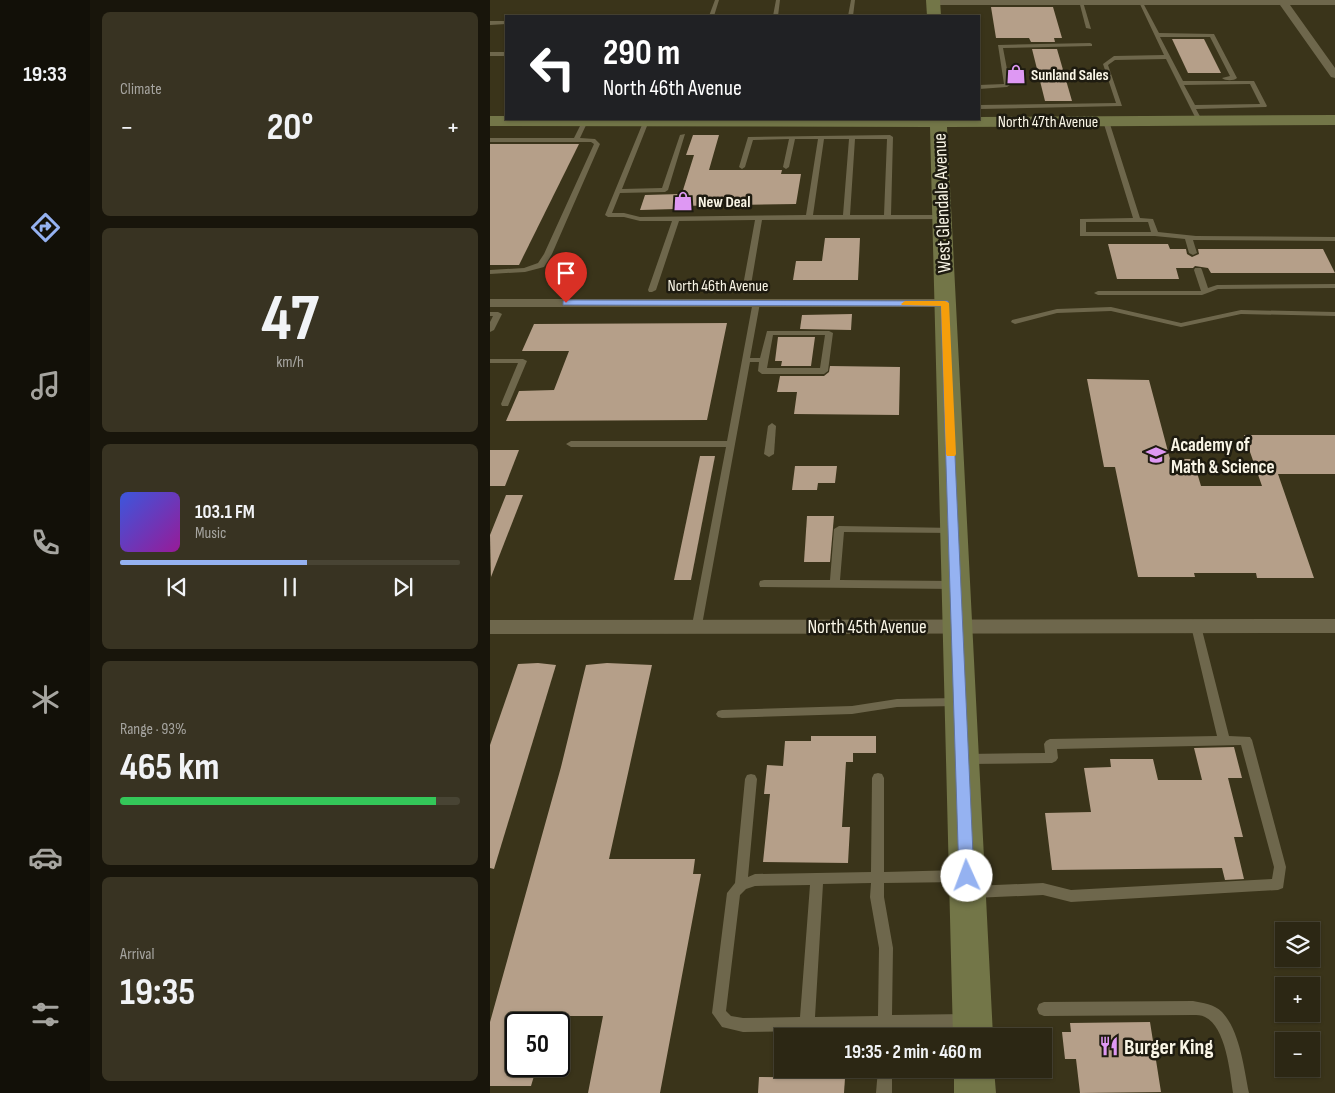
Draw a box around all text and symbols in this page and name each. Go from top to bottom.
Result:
text: 290 m [603,32,680,75]
icon: left [520,35,585,100]
text: 19:33 [23,61,67,88]
shop icon: Sunland Sales [1005,63,1027,85]
place label: Sunland Sales [1031,66,1109,85]
text: North 46th Avenue [603,75,742,102]
text: Climate [120,80,162,99]
text: 20° [267,105,313,150]
text: − [120,111,134,144]
text: + [446,111,460,144]
street label: North 47th Avenue [998,113,1098,132]
street label: West Glendale Avenue [929,133,956,273]
shop icon: New Deal [672,190,694,212]
place label: New Deal [698,193,750,212]
icon: directions [28,210,63,245]
pin [545,252,587,303]
icon: arrive [552,259,580,287]
street label: North 46th Avenue [668,277,768,296]
text: 47 [261,281,319,359]
text: km/h [276,353,304,372]
icon: music [28,368,63,403]
place label: Academy of Math & Science [1170,434,1275,479]
school or university icon: Academy of Math & Science [1145,444,1167,466]
text: 103.1 FM [195,501,255,524]
text: Music [195,524,226,543]
icon: phone [28,525,63,560]
icon: previous [163,573,191,601]
icon: pause [276,573,304,601]
icon: next [389,573,417,601]
street label: North 45th Avenue [807,616,927,639]
icon: climate [28,682,63,717]
text: Range · 93% [120,720,187,739]
text: 465 km [120,745,219,790]
icon: car [28,840,63,875]
position arrow [940,849,992,901]
map controls [1275,922,1320,1077]
button: layers [1275,922,1320,967]
text: Arrival [120,945,154,964]
text: 19:35 [120,970,195,1015]
button: + [1275,977,1320,1022]
icon: filters [28,997,63,1032]
speed limit sign: 50 [505,1012,570,1077]
button: − [1275,1032,1320,1077]
place label: Burger King [1124,1034,1214,1061]
restaurant icon: Burger King [1098,1035,1120,1057]
text: 19:35 · 2 min · 460 m [844,1041,982,1064]

